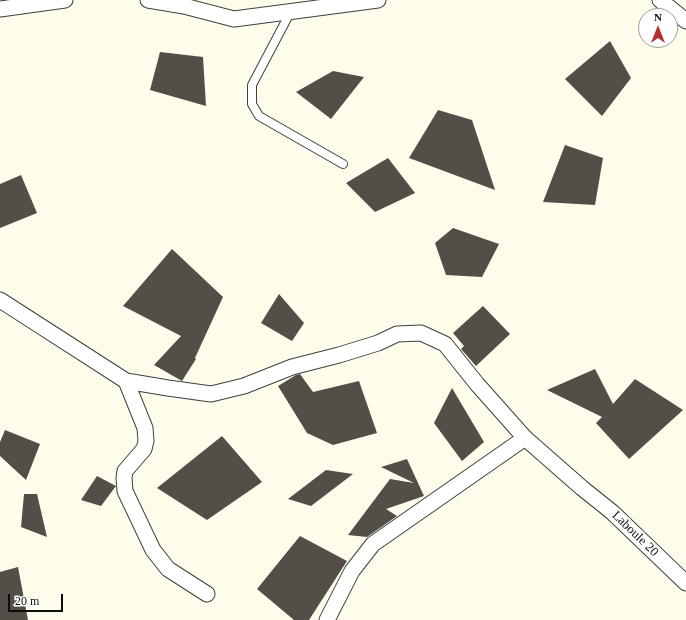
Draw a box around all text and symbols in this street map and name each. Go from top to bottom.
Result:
north arrow [638,8,678,48]
text: N [654,11,662,23]
street label: Laboule 20 [608,508,662,560]
scale bar [10,586,65,612]
text: 20 m [15,594,39,608]

